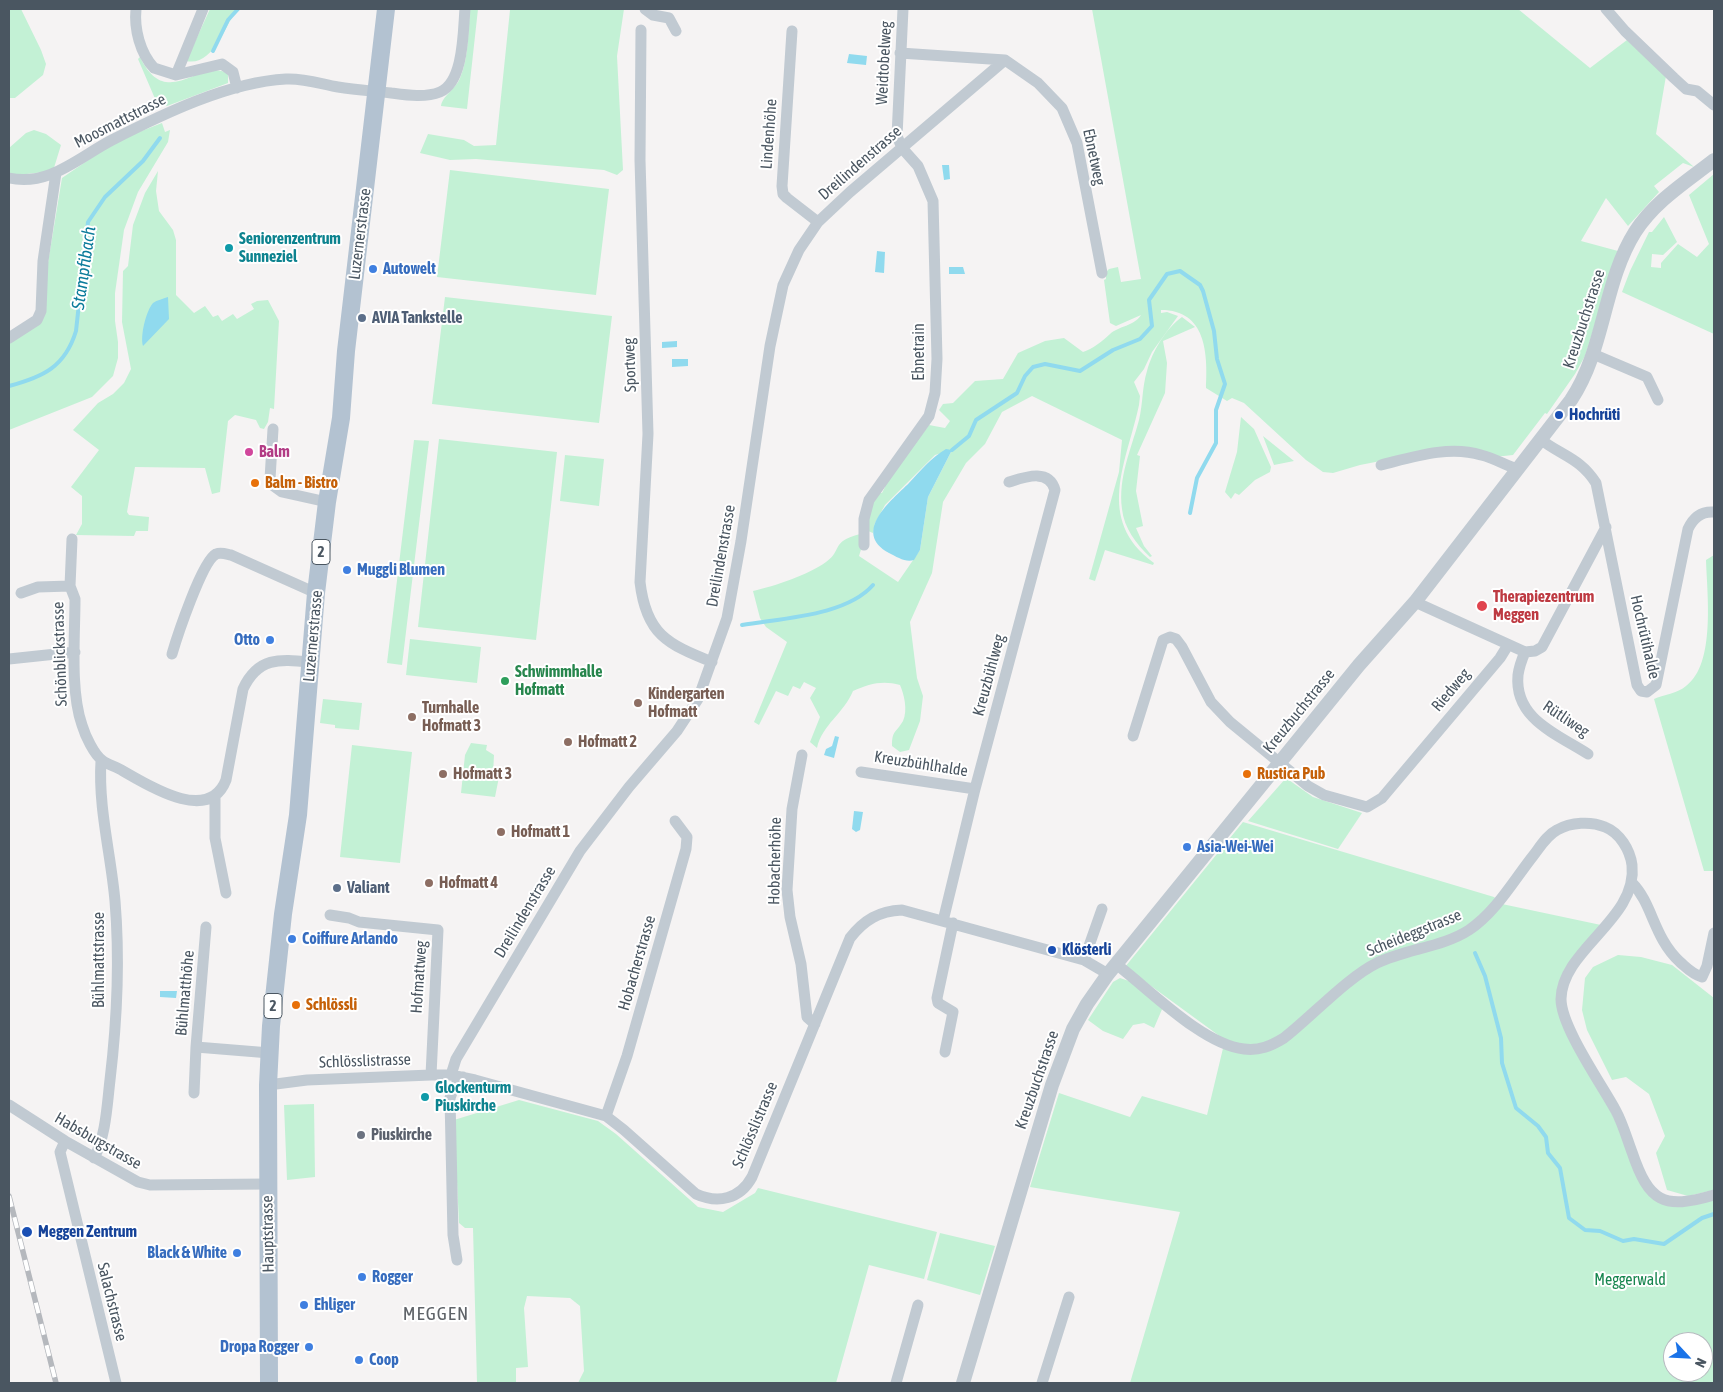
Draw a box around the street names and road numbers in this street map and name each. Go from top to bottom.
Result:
street label: Weidtobelweg [872,21,896,105]
street label: Moosmattstrasse [71,90,169,152]
street label: Lindenhöhe [757,98,781,170]
street label: Dreilindenstrasse [815,122,905,204]
street label: Ebnetweg [1079,127,1109,187]
street label: Luzernerstrasse [345,187,375,281]
street label: Kreuzbuchstrasse [1559,267,1609,371]
street label: Ebnetrain [909,323,929,381]
street label: Sportweg [619,337,641,393]
street label: Dreilindenstrasse [703,503,739,609]
road number: 2 [312,540,330,564]
street label: Luzernerstrasse [299,589,327,683]
street label: Hochrütihalde [1626,593,1664,681]
street label: Schönblickstrasse [49,601,71,707]
street label: Kreuzbühlweg [969,632,1009,718]
street label: Kreuzbuchstrasse [1259,665,1339,757]
street label: Riedweg [1428,665,1474,715]
street label: Rütliweg [1539,697,1593,741]
street label: Kreuzbühlhalde [873,747,969,781]
street label: Hobacherhöhe [765,817,785,905]
street label: Dreilindenstrasse [490,863,560,961]
street label: Scheideggstrasse [1364,905,1464,961]
street label: Bühlmattstrasse [89,912,109,1008]
street label: Hobacherstrasse [614,913,660,1013]
street label: Hofmattweg [407,940,431,1014]
street label: Bühlmatthöhe [172,949,198,1037]
road number: 2 [264,994,282,1018]
street label: Kreuzbuchstrasse [1011,1028,1063,1132]
street label: Schlösslistrasse [319,1050,411,1072]
street label: Schlösslistrasse [728,1079,782,1171]
street label: Habsburgstrasse [51,1108,145,1174]
street label: Hauptstrasse [258,1195,278,1273]
street label: Salachstrasse [93,1261,131,1343]

